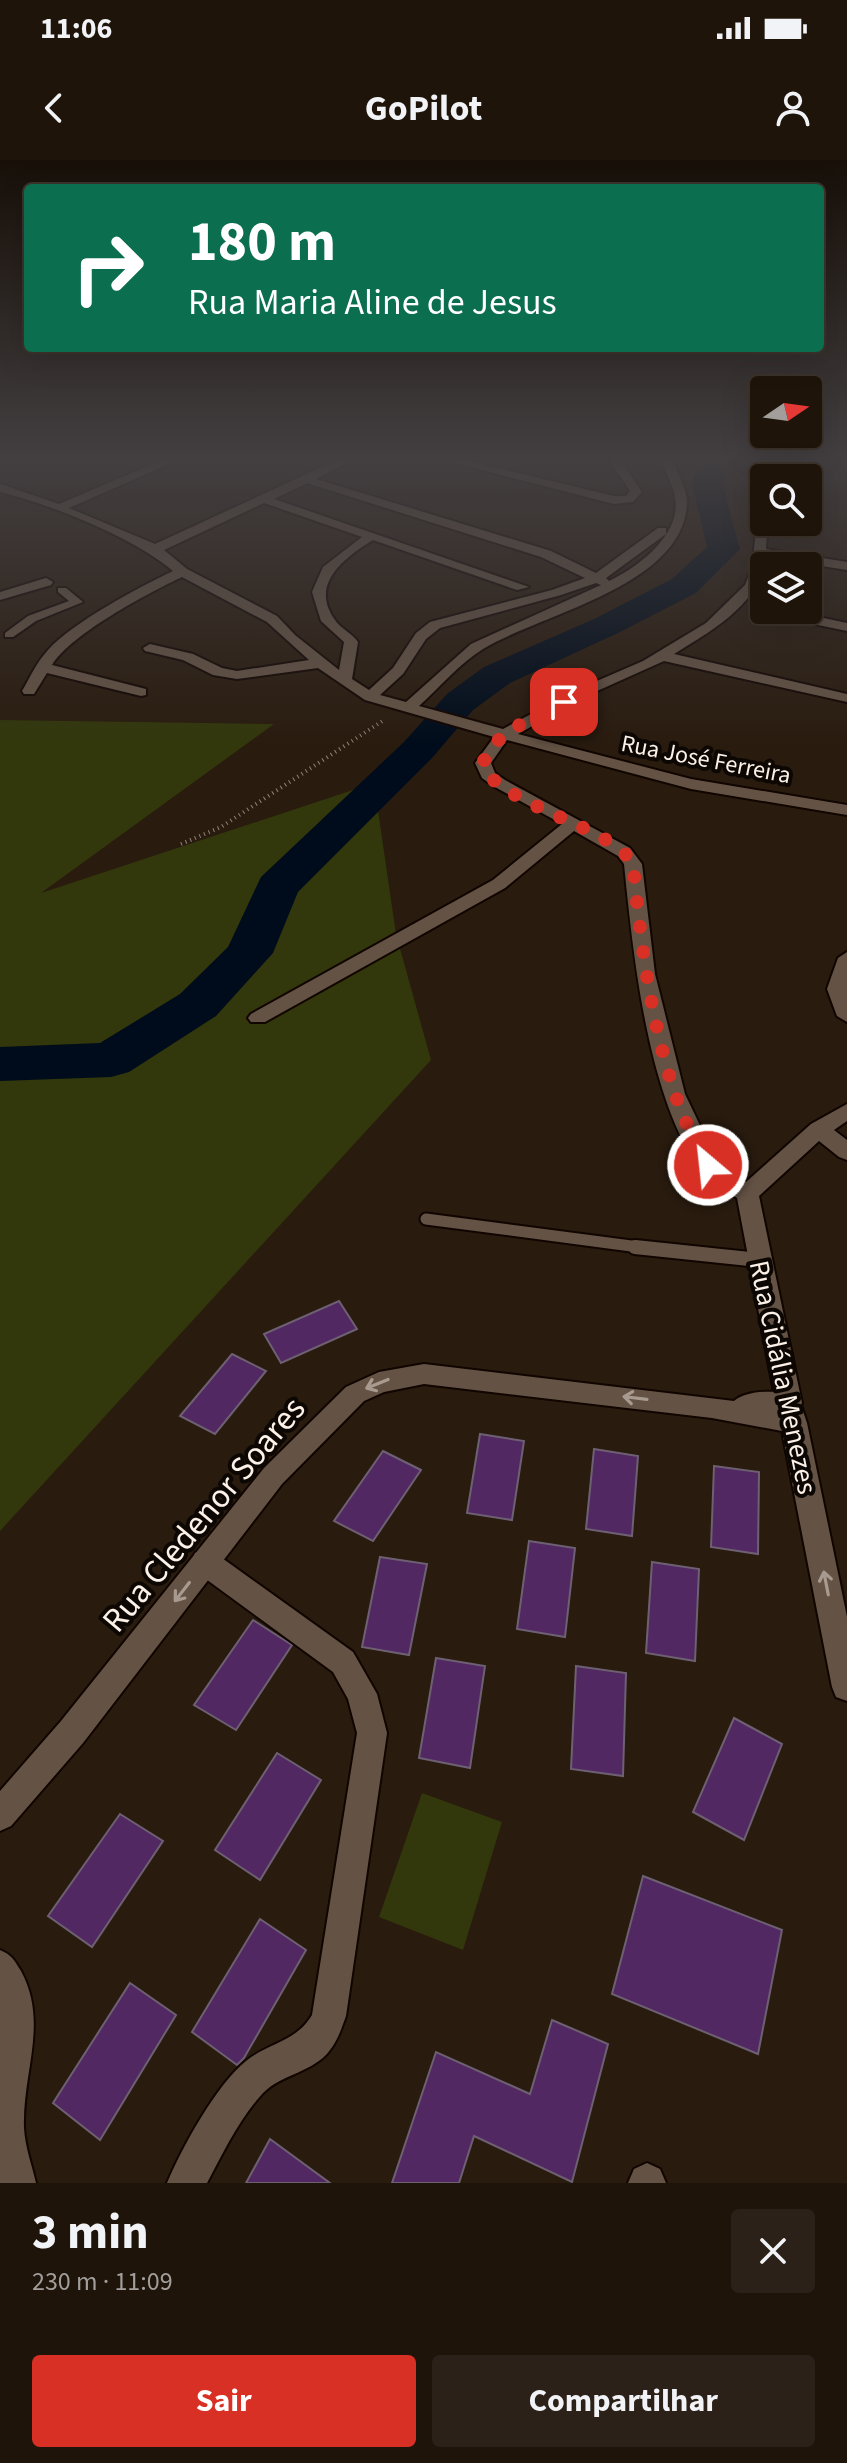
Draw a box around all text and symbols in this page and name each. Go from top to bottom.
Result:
text: 11:06 [40,7,112,50]
text: GoPilot [365,83,482,134]
icon: back [32,86,76,130]
icon: person [771,86,815,130]
text: 180 m [188,203,336,282]
icon: right [56,216,160,320]
text: Rua Maria Aline de Jesus [188,277,557,328]
north arrow [750,376,822,448]
map controls [750,376,822,624]
button: search [750,464,822,536]
button: layers [750,552,822,624]
pin [530,668,598,736]
icon: arrive [542,680,586,724]
street label: Rua José Ferreira [618,726,794,793]
position arrow [666,1123,750,1207]
street label: Rua Cidália Menezes [739,1257,827,1498]
one-way arrow [366,1378,390,1392]
street label: Rua Cledenor Soares [91,1387,317,1643]
one-way arrow [623,1390,648,1405]
one-way arrow [818,1571,833,1597]
one-way arrow [173,1581,190,1602]
text: 3 min [32,2199,149,2267]
button: close [731,2209,815,2293]
text: 230 m · 11:09 [32,2263,173,2300]
button: Sair [32,2355,416,2447]
button: Compartilhar [432,2355,815,2447]

